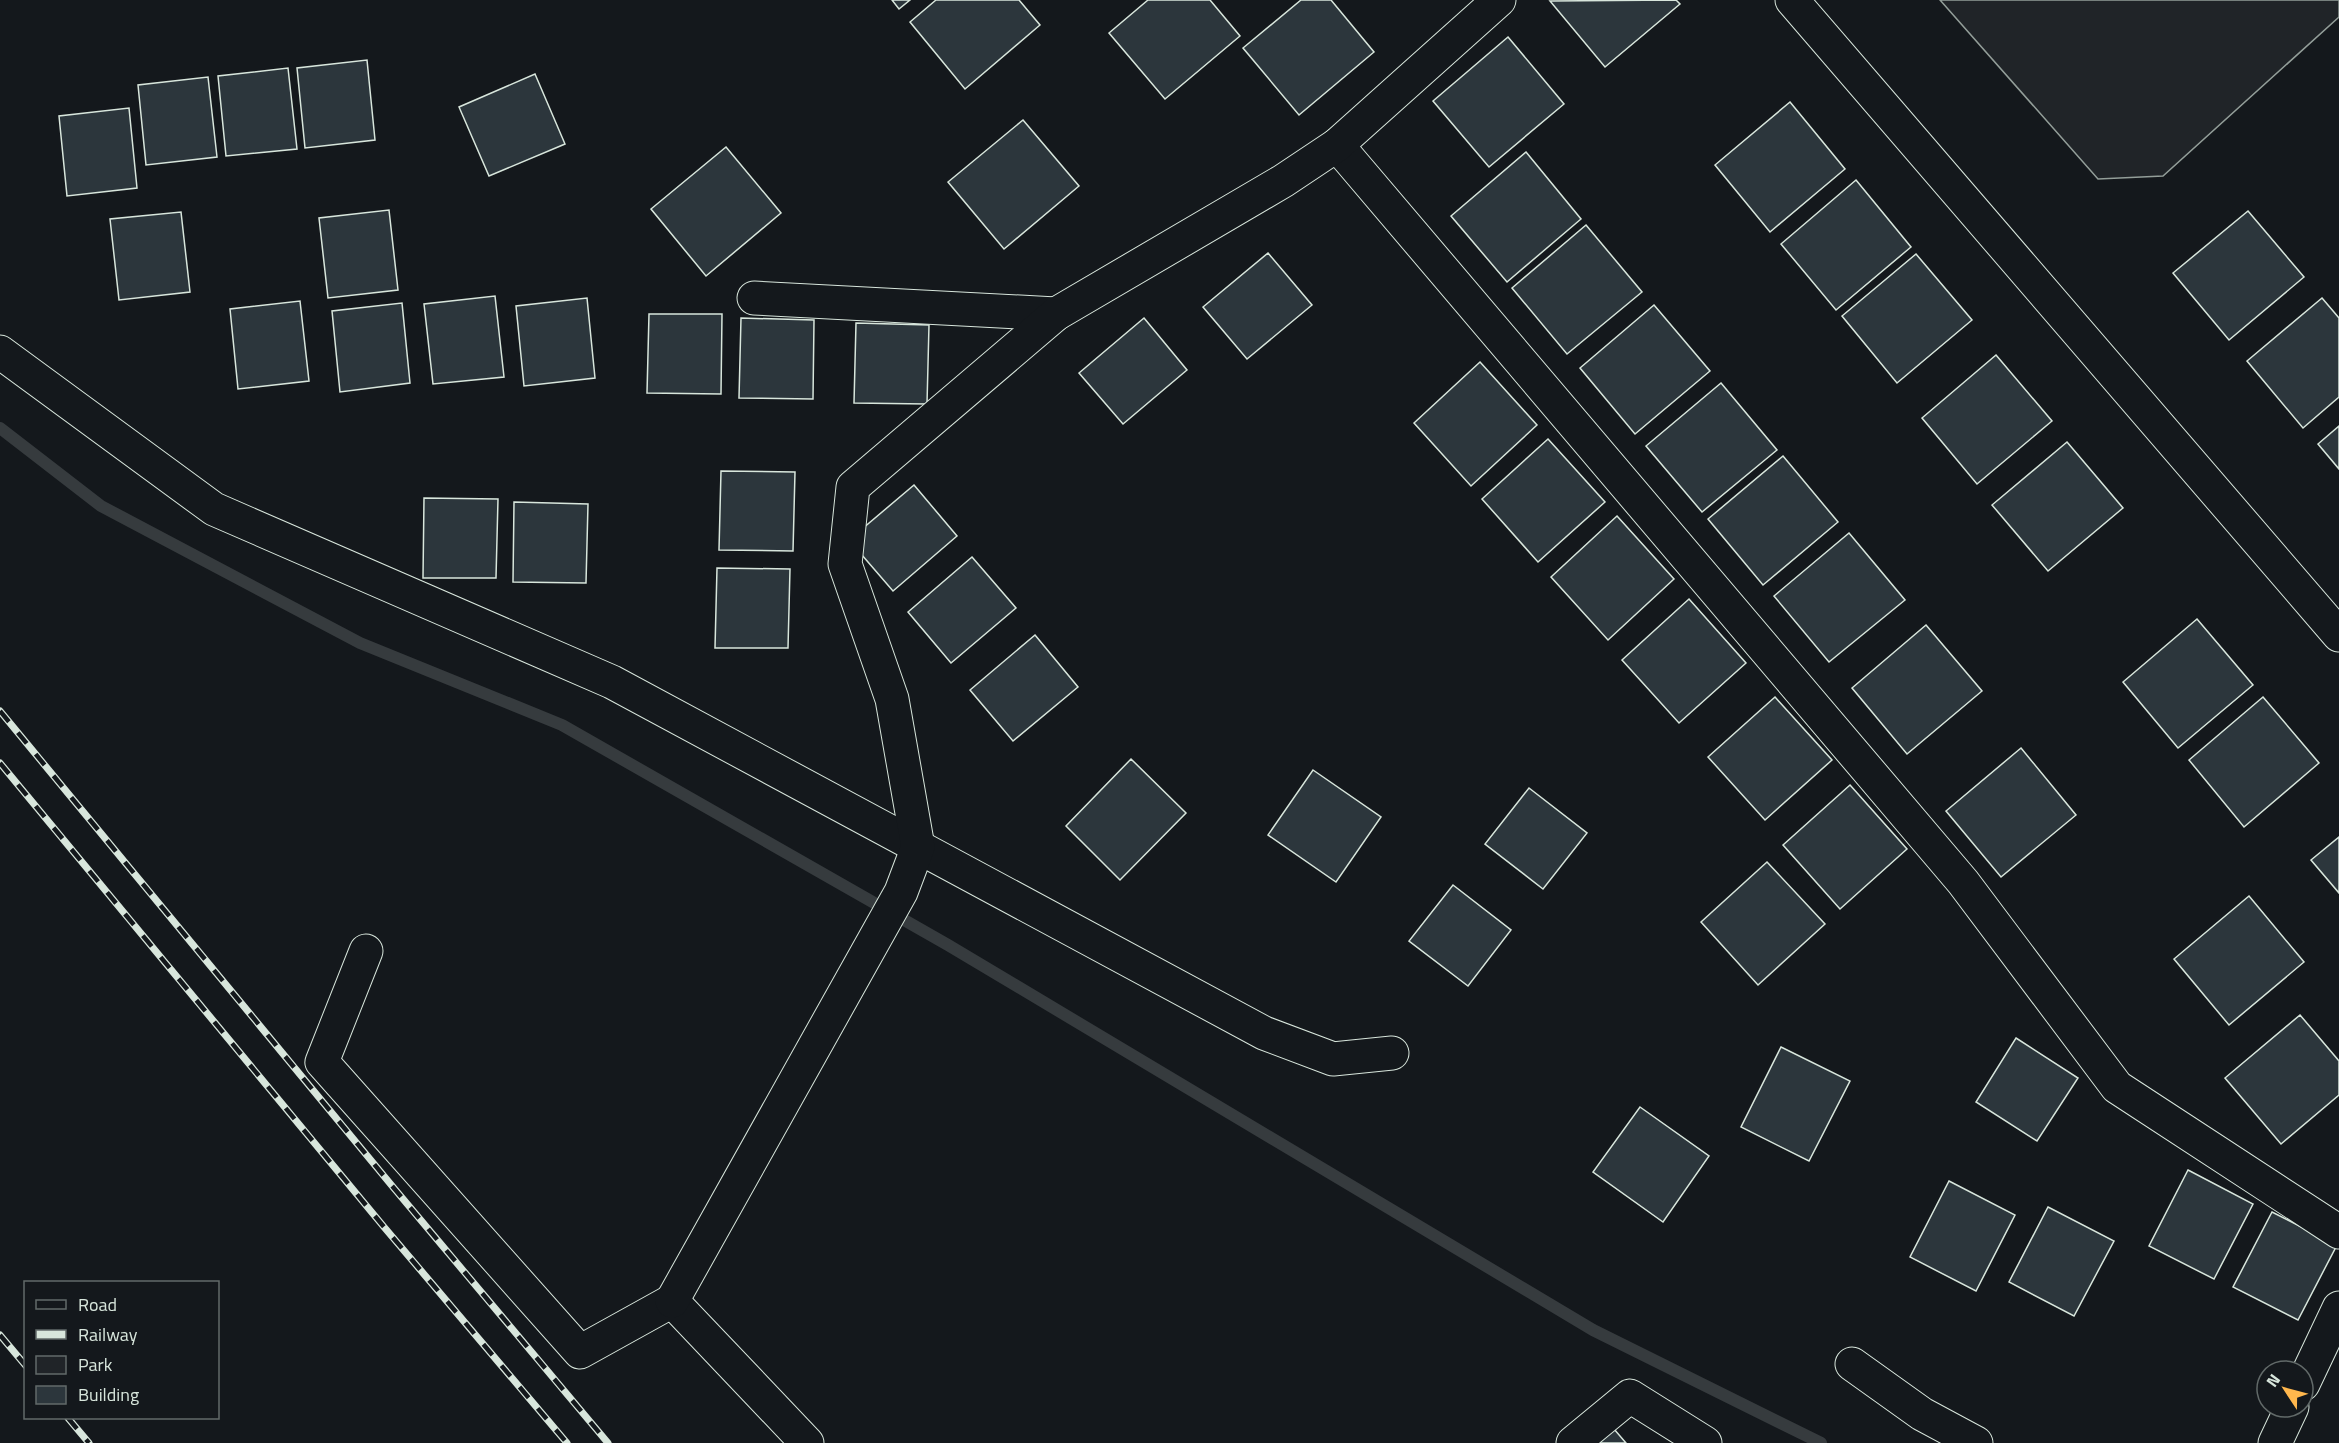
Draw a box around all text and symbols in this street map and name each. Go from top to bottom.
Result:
legend [24,1281,219,1419]
text: Road [78,1291,117,1318]
text: Railway [78,1321,138,1348]
text: Park [78,1351,113,1378]
north arrow [2255,1359,2315,1419]
text: N [2260,1369,2286,1392]
text: Building [78,1381,139,1408]

